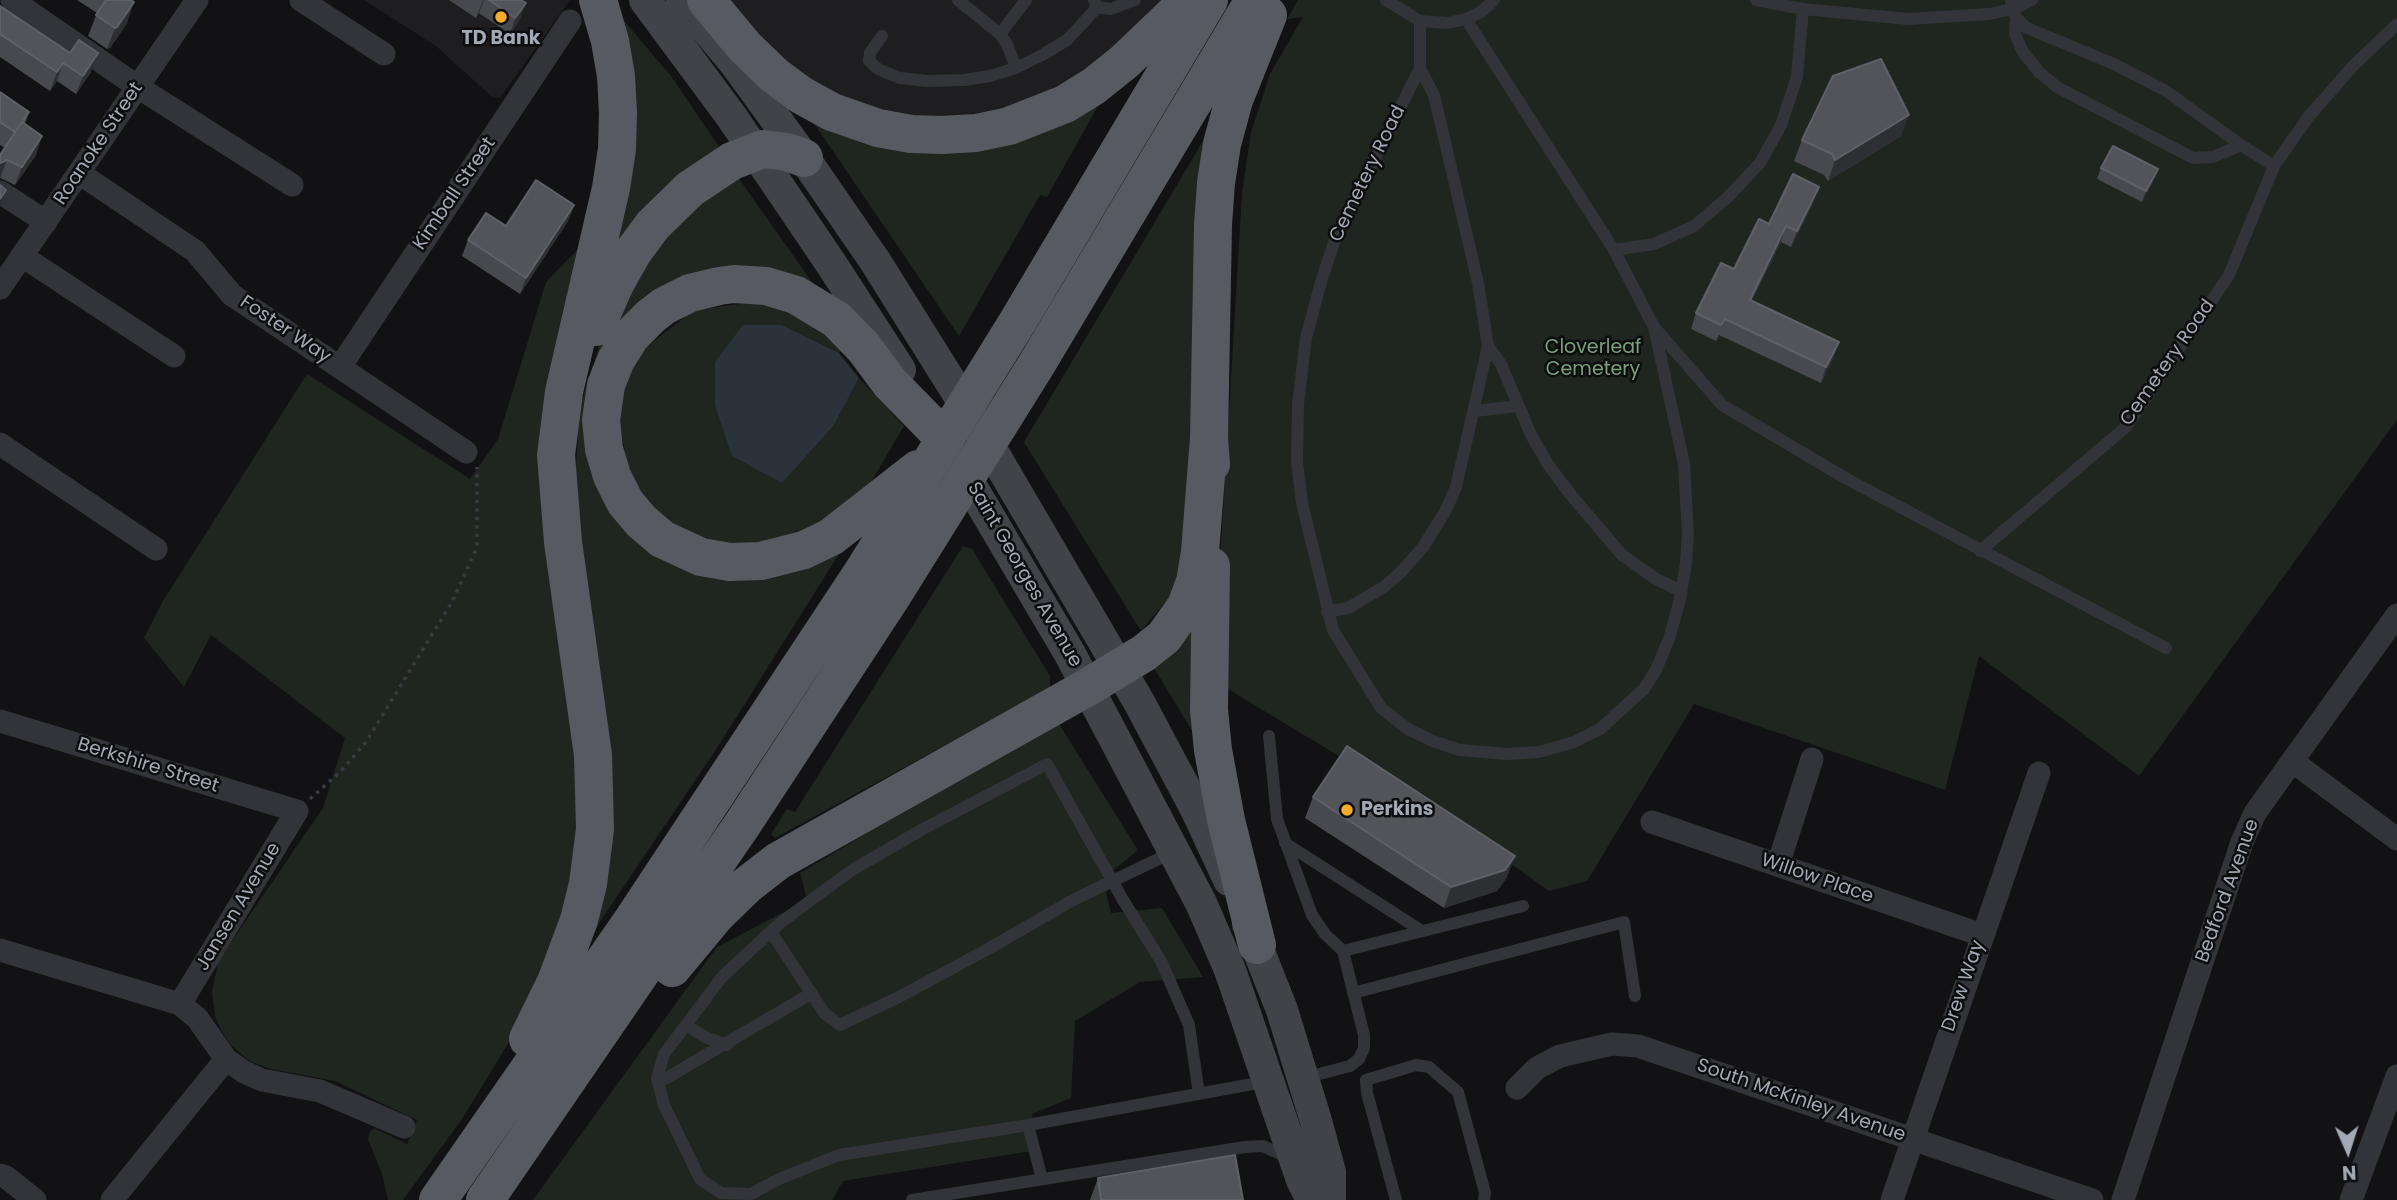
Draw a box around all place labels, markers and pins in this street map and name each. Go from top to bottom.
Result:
marker: TD Bank [493,9,509,25]
place label: TD Bank [461,28,541,50]
place label: Perkins [1361,799,1433,821]
marker: Perkins [1339,802,1355,818]

